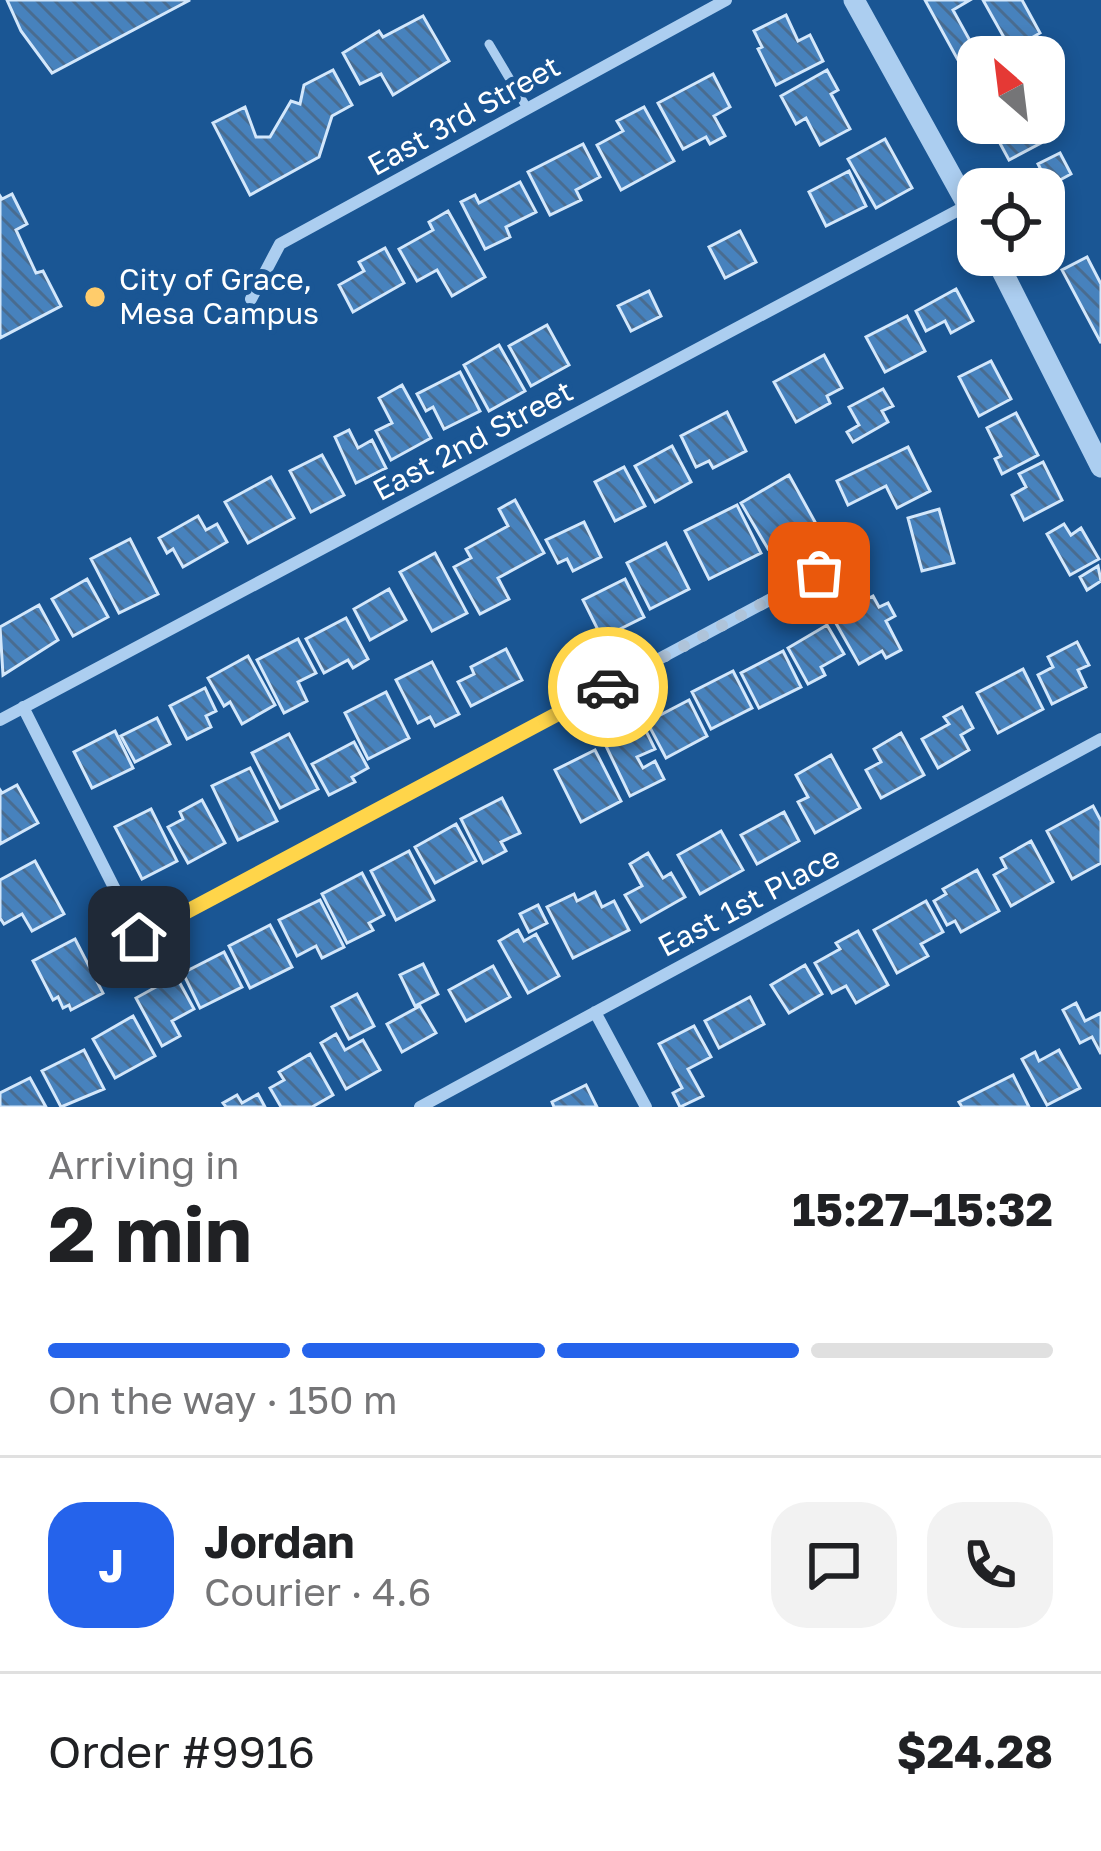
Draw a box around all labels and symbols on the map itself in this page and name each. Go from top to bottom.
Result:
north arrow [957,36,1065,144]
street label: East 3rd Street [361,47,566,183]
place label: City of Grace, Mesa Campus [119,261,319,331]
marker: City of Grace, Mesa Campus [82,284,108,310]
street label: East 2nd Street [367,372,579,508]
pin [768,522,870,624]
courier [548,627,668,747]
street label: East 1st Place [652,838,845,964]
pin [88,886,190,988]

